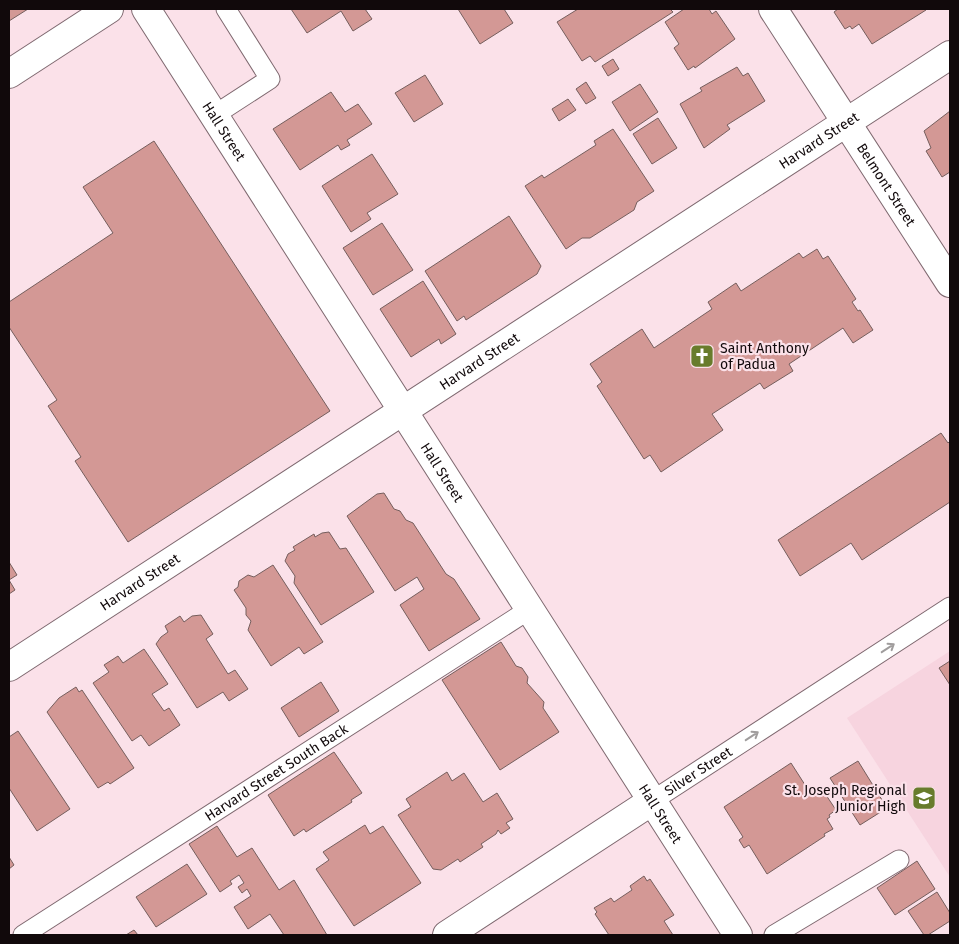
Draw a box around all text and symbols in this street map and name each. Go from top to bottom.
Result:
street label: Hall Street [199,98,250,165]
street label: Harvard Street [776,108,863,173]
street label: Belmont Street [853,140,920,230]
street label: Harvard Street [436,328,523,393]
place label: Saint Anthony of Padua [720,340,809,373]
church icon: Saint Anthony of Padua [689,343,715,369]
street label: Hall Street [417,440,468,506]
street label: Harvard Street [97,549,184,614]
one-way arrow [880,642,894,652]
street label: Harvard Street South Back [201,720,352,824]
one-way arrow [744,731,758,741]
street label: Silver Street [661,742,736,799]
street label: Hall Street [635,781,686,847]
place label: St. Joseph Regional Junior High [784,782,906,815]
school or university icon: St. Joseph Regional Junior High [911,785,937,811]

